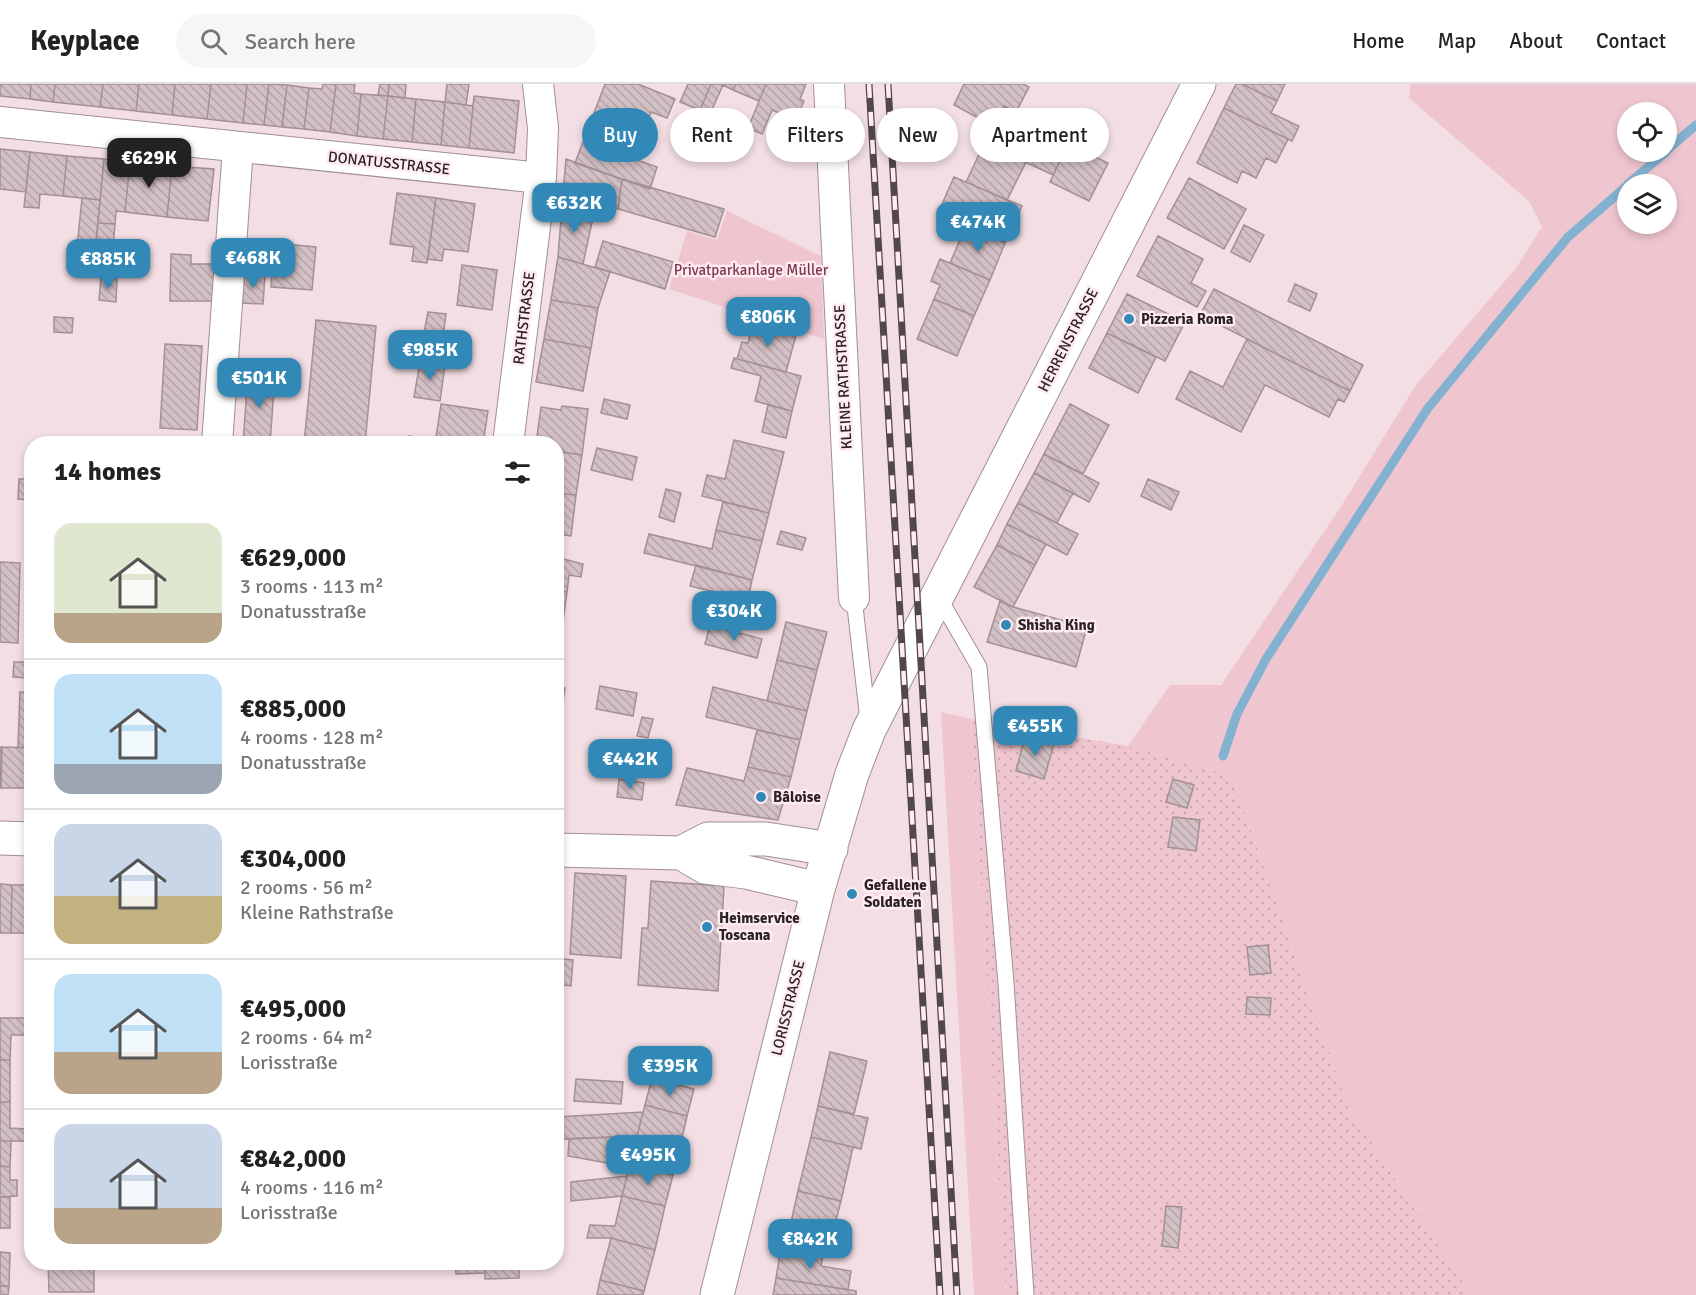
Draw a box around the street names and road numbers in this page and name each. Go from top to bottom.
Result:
street label: DONATUSSTRASSE [327,148,451,178]
street label: RATHSTRASSE [509,271,539,365]
street label: HERRENSTRASSE [1034,285,1102,395]
street label: KLEINE RATHSTRASSE [830,304,856,450]
street label: LORISSTRASSE [767,958,809,1058]

